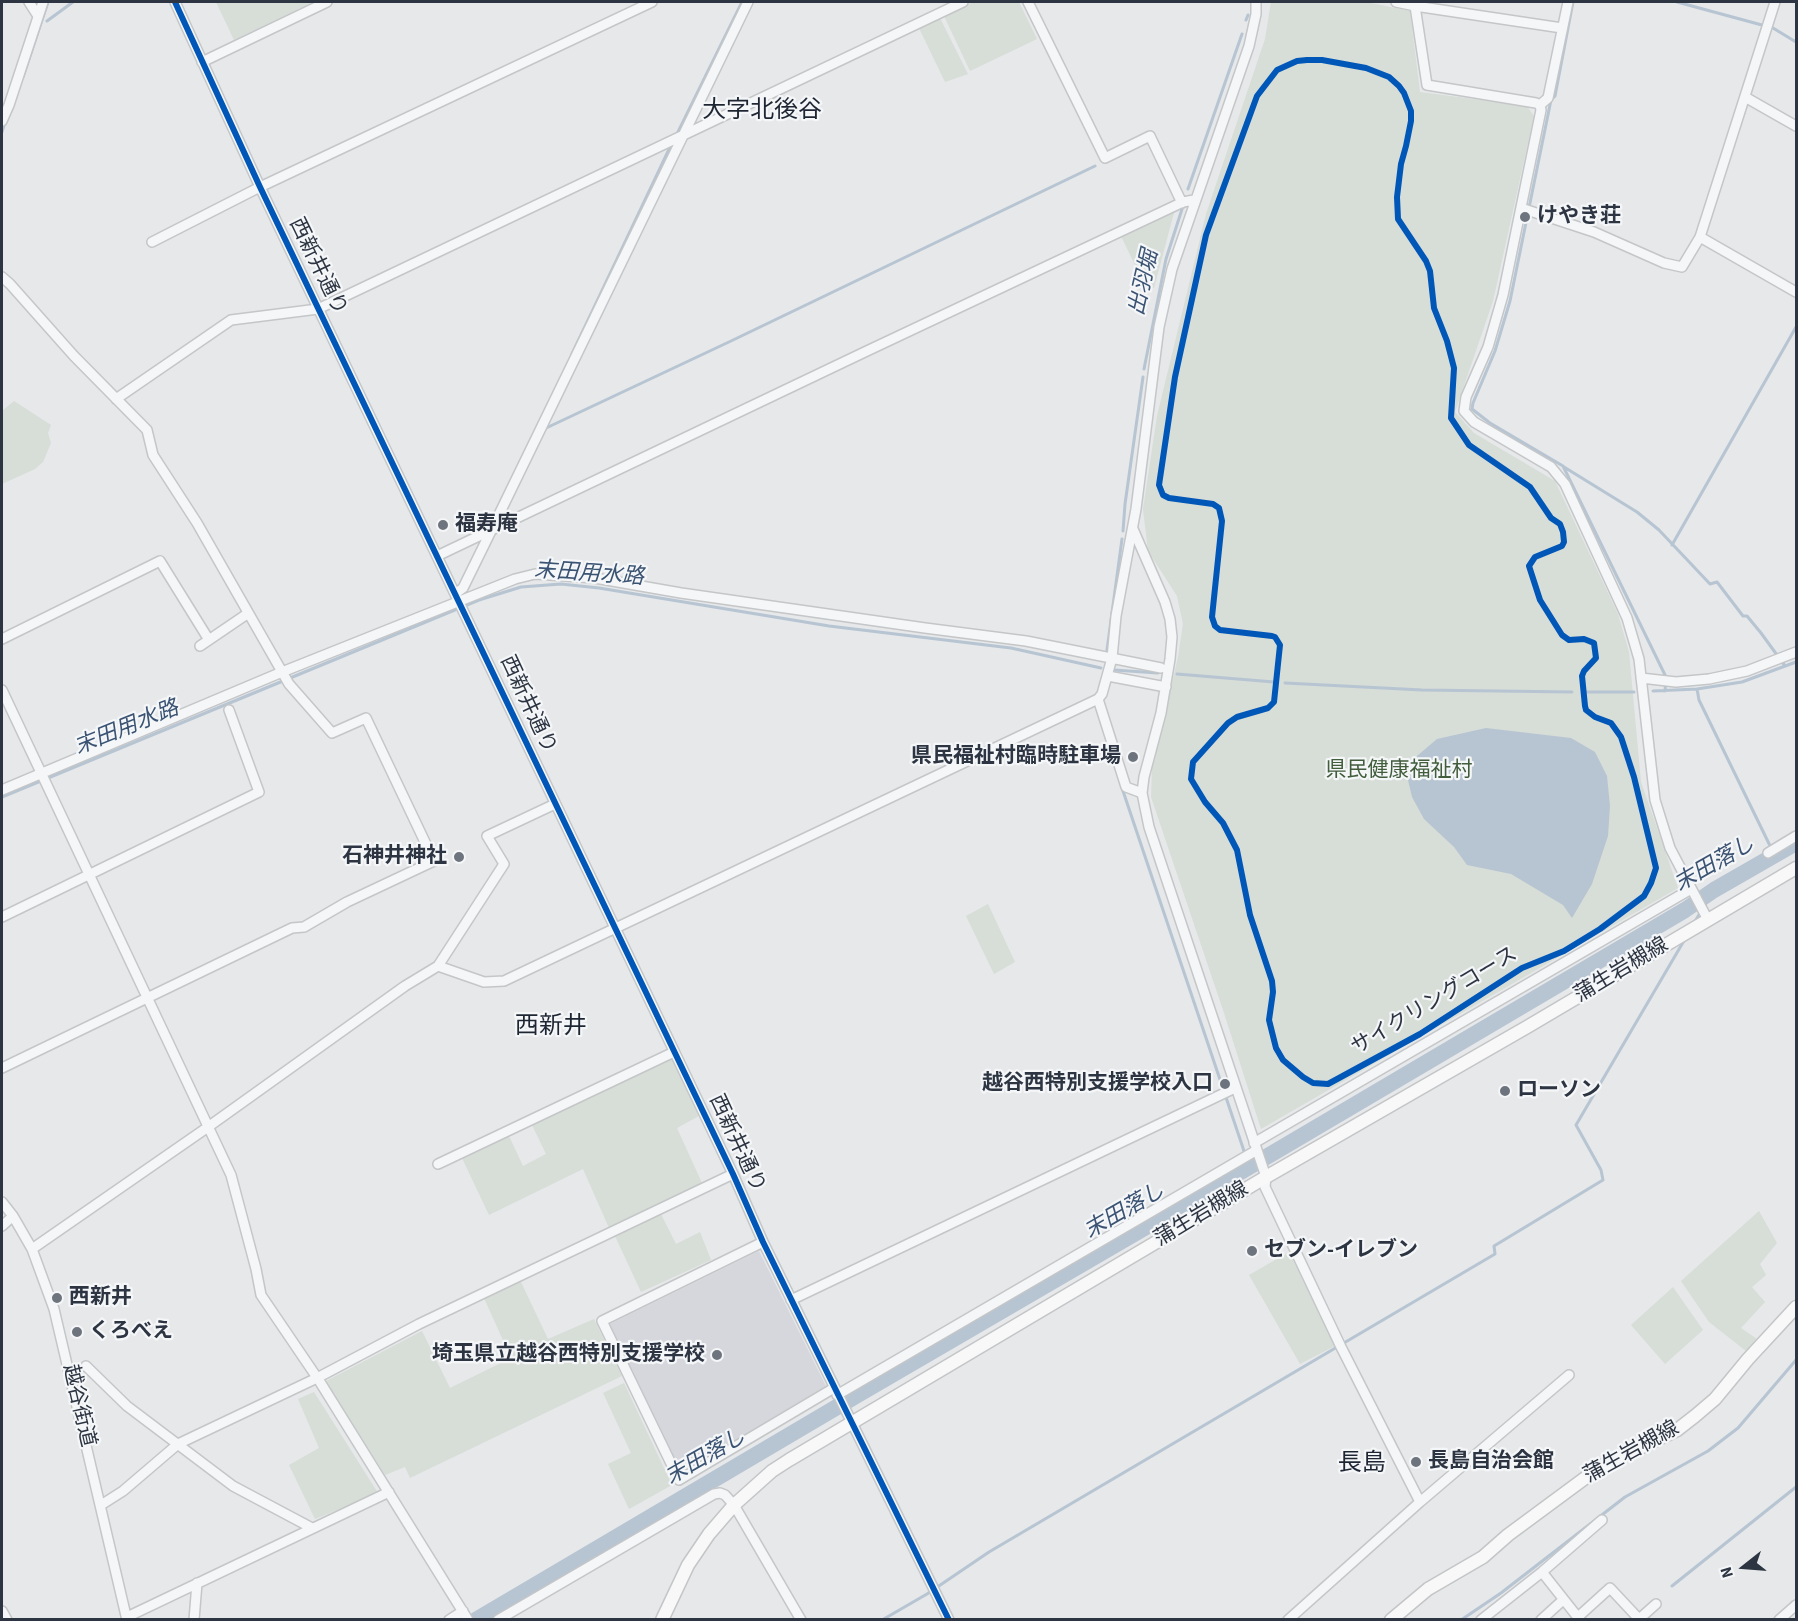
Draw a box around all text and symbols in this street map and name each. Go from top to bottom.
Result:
district label: 大字北後谷 [702,98,822,126]
place label: けやき荘 [1537,204,1621,230]
marker: けやき荘 [1518,210,1532,224]
street label: 西新井通り [283,214,351,320]
water label: 出羽堀 [1125,248,1165,318]
place label: 福寿庵 [455,512,518,538]
marker: 福寿庵 [436,518,450,532]
water label: 末田用水路 [533,558,645,592]
street label: 西新井通り [493,652,561,758]
water label: 末田用水路 [71,696,183,762]
place label: 県民福祉村臨時駐車場 [911,744,1121,770]
marker: 県民福祉村臨時駐車場 [1126,750,1140,764]
park label: 県民健康福祉村 [1326,758,1472,784]
water label: 末田落し [1670,832,1760,898]
place label: 石神井神社 [342,844,447,870]
marker: 石神井神社 [452,850,466,864]
street label: 蒲生岩槻線 [1571,933,1673,1009]
street label: サイクリングコース [1348,943,1522,1061]
district label: 西新井 [515,1014,587,1042]
place label: 越谷西特別支援学校入口 [982,1071,1213,1097]
marker: 越谷西特別支援学校入口 [1218,1077,1232,1091]
place label: ローソン [1517,1078,1601,1104]
marker: ローソン [1498,1084,1512,1098]
street label: 西新井通り [702,1091,770,1197]
street label: 蒲生岩槻線 [1151,1177,1253,1253]
water label: 末田落し [1080,1179,1170,1245]
place label: セブン-イレブン [1264,1238,1418,1264]
marker: セブン-イレブン [1245,1244,1259,1258]
place label: 西新井 [69,1285,132,1311]
marker: 西新井 [50,1291,64,1305]
place label: くろべえ [89,1319,173,1345]
marker: くろべえ [70,1325,84,1339]
place label: 埼玉県立越谷西特別支援学校 [432,1342,705,1368]
marker: 埼玉県立越谷西特別支援学校 [710,1348,724,1362]
street label: 越谷街道 [56,1362,100,1450]
street label: 蒲生岩槻線 [1580,1417,1684,1489]
water label: 末田落し [661,1425,751,1491]
place label: 長島自治会館 [1428,1449,1554,1475]
district label: 長島 [1338,1451,1386,1479]
marker: 長島自治会館 [1409,1455,1423,1469]
north arrow [1714,1537,1774,1597]
text: N [1715,1564,1739,1581]

